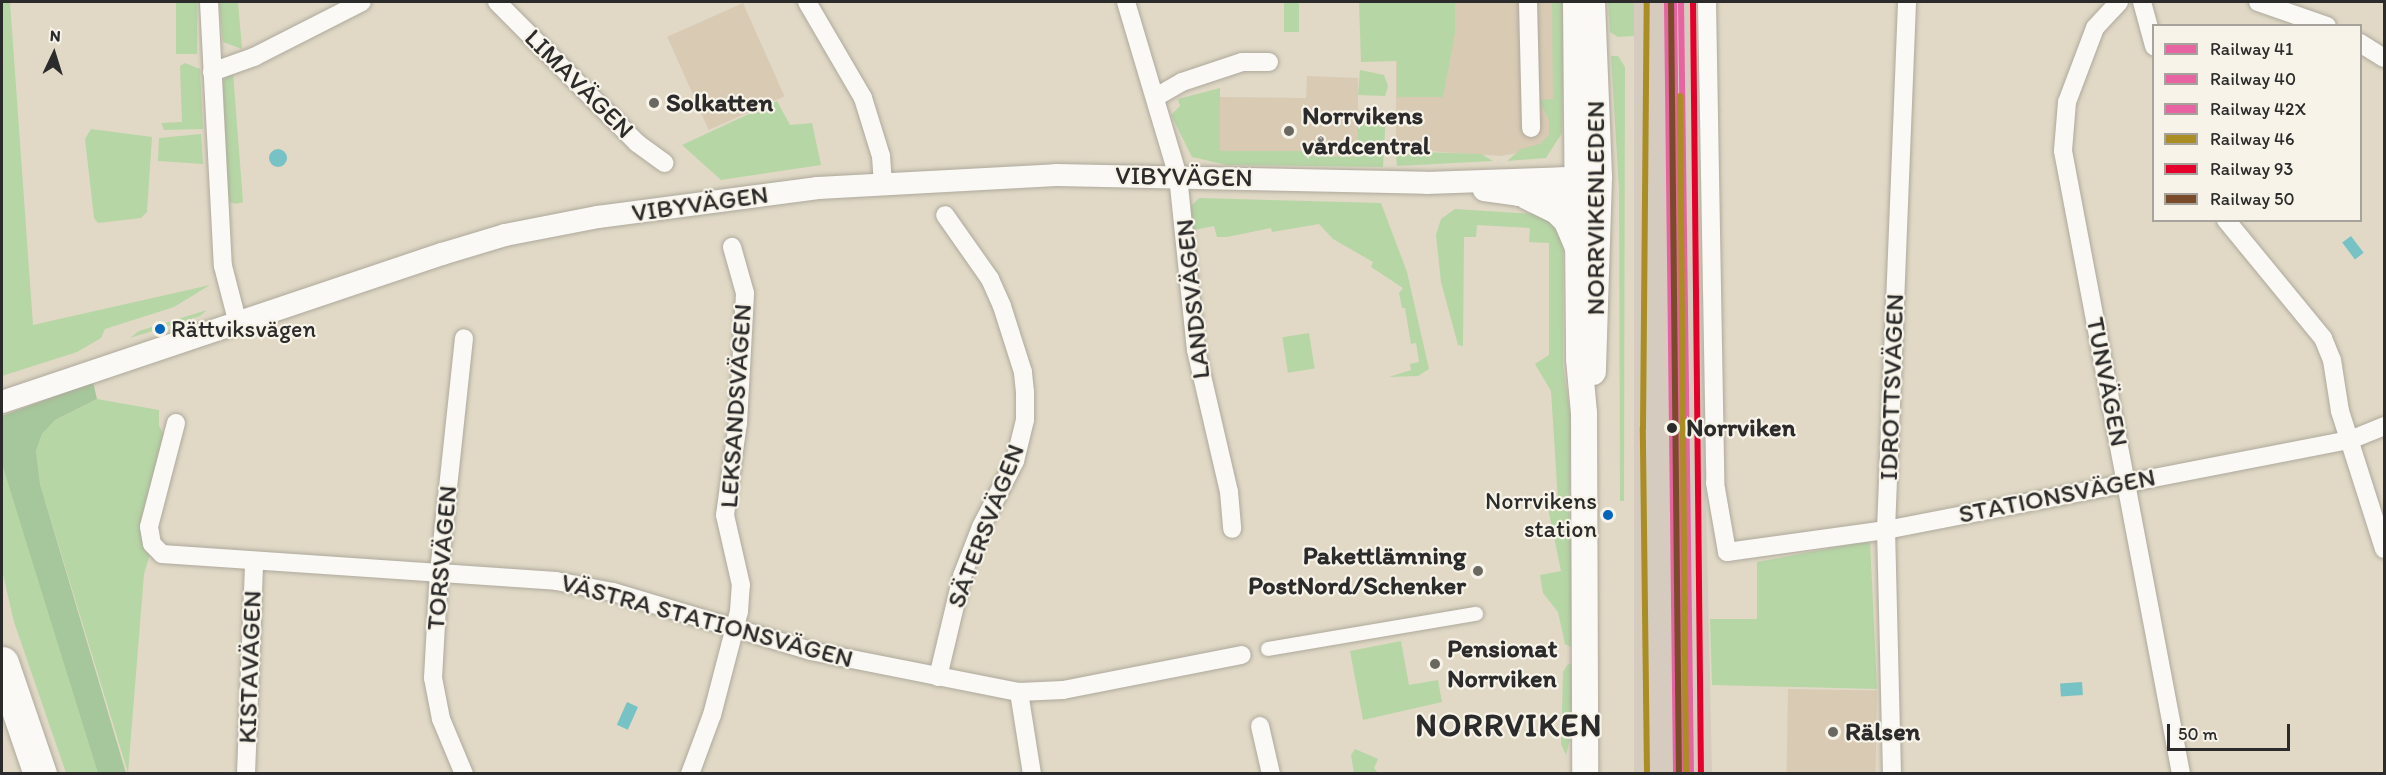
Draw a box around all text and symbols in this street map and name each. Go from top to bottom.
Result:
street label: LIMAVÄGEN [518,23,640,145]
north arrow [24,24,84,84]
legend [2152,24,2362,222]
text: N [49,26,61,45]
text: Railway 41 [2210,38,2293,60]
text: Railway 40 [2210,68,2296,90]
place label: Solkatten [666,87,773,119]
marker: Solkatten [647,96,661,110]
text: Railway 42X [2210,98,2306,120]
place label: Norrvikens vårdcentral [1302,100,1430,162]
street label: NORRVIKENLEDEN [1580,101,1612,315]
marker: Norrvikens vårdcentral [1280,122,1298,140]
text: Railway 46 [2210,128,2294,150]
text: Railway 93 [2210,158,2293,180]
street label: VIBYVÄGEN [1115,160,1253,194]
street label: VIBYVÄGEN [630,179,770,229]
text: Railway 50 [2210,188,2295,210]
street label: LANDSVÄGEN [1169,217,1217,381]
street label: IDROTTSVÄGEN [1873,293,1911,481]
street label: LEKSANDSVÄGEN [713,303,759,509]
place label: Rättviksvägen [171,315,316,343]
street label: TUNVÄGEN [2079,315,2135,449]
marker: Rättviksvägen [154,323,166,335]
place label: Norrviken [1686,412,1796,444]
marker: Norrviken [1663,419,1681,437]
street label: SÄTERSVÄGEN [940,440,1032,612]
street label: STATIONSVÄGEN [1956,462,2158,530]
street label: TORSVÄGEN [420,484,464,632]
place label: Norrvikens station [1485,487,1597,543]
marker: Norrvikens station [1602,509,1614,521]
place label: Pakettlämning PostNord/Schenker [1248,540,1466,602]
marker: Pakettlämning PostNord/Schenker [1471,564,1485,578]
street label: VÄSTRA STATIONSVÄGEN [559,567,855,675]
street label: KISTAVÄGEN [232,590,268,744]
place label: Pensionat Norrviken [1447,633,1558,694]
marker: Pensionat Norrviken [1428,657,1442,671]
district label: NORRVIKEN [1417,706,1601,744]
scale bar [2170,712,2293,750]
place label: Rälsen [1845,716,1920,748]
text: 50 m [2178,723,2218,745]
marker: Rälsen [1826,725,1840,739]

